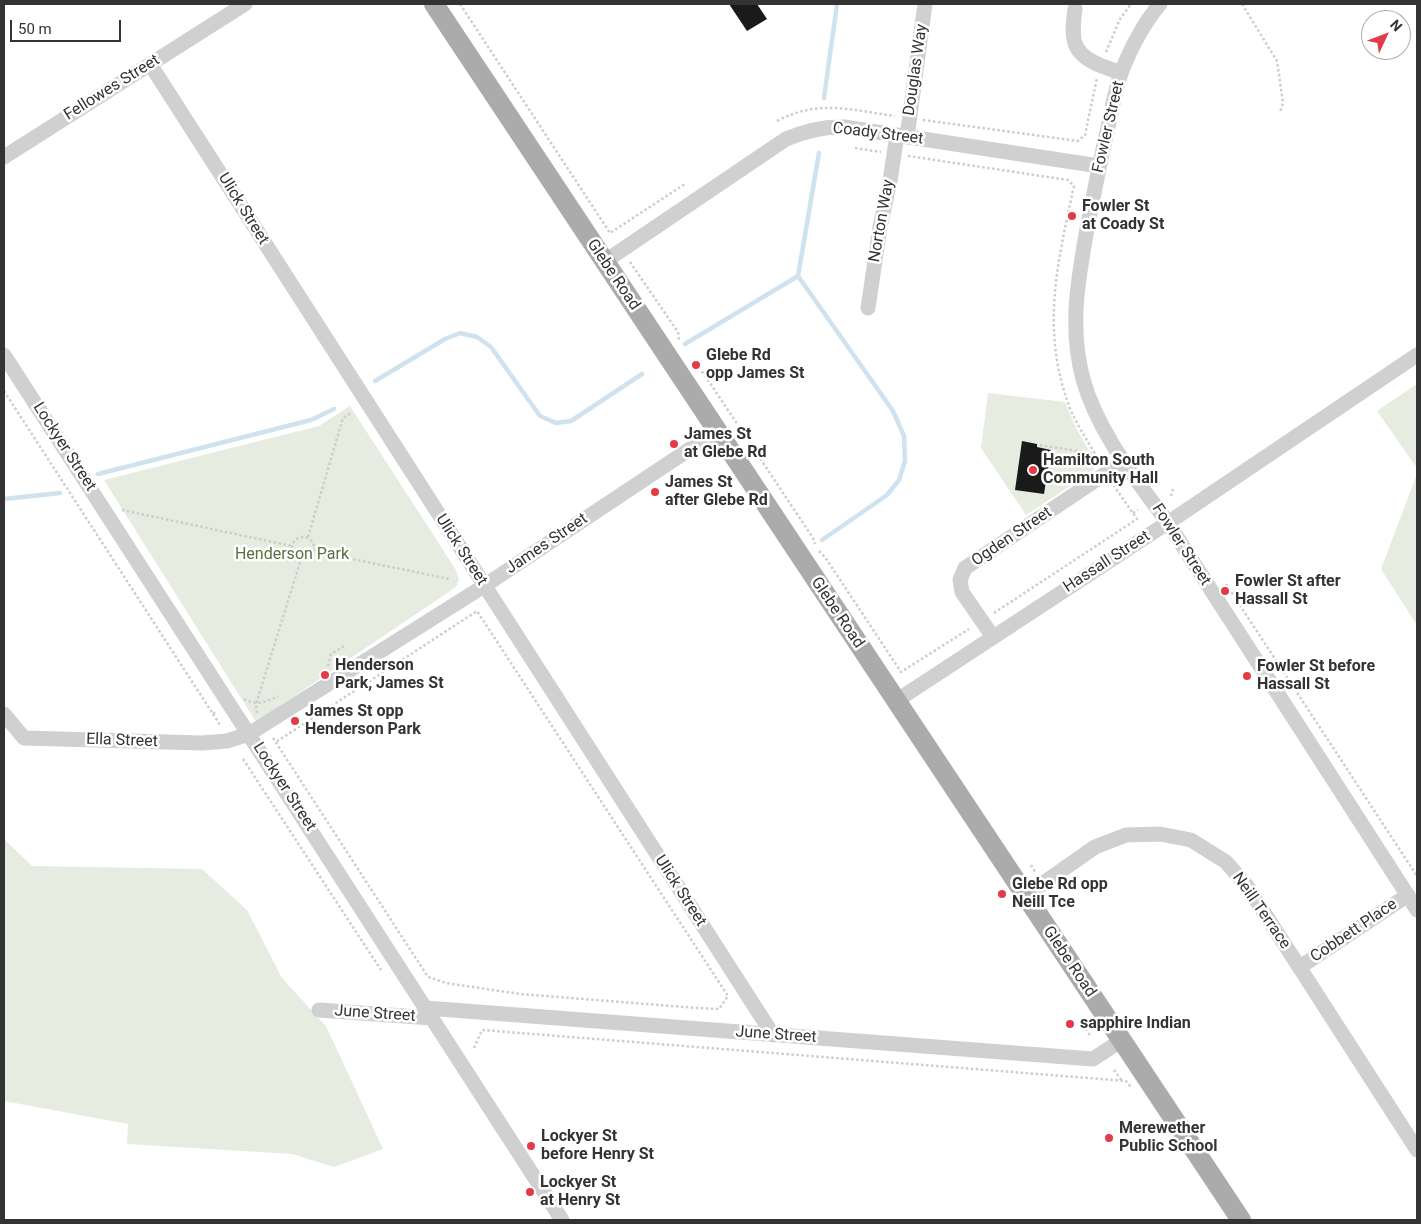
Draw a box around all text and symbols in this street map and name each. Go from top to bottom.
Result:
scale bar [12,10,124,42]
north arrow [1361,10,1411,60]
text: N [1387,16,1405,35]
text: 50 m [18,20,52,38]
street label: Douglas Way [900,23,932,117]
street label: Fellowes Street [61,51,163,125]
street label: Fowler Street [1089,79,1129,175]
street label: Coady Street [832,119,924,149]
street label: Ulick Street [213,170,273,248]
street label: Norton Way [865,178,899,264]
place label: Fowler St at Coady St [1082,197,1164,235]
marker: Fowler St at Coady St [1066,210,1078,222]
street label: Glebe Road [582,236,644,314]
place label: Glebe Rd opp James St [706,346,804,384]
marker: Glebe Rd opp James St [690,359,702,371]
street label: Lockyer Street [28,399,100,495]
place label: James St at Glebe Rd [684,425,767,463]
marker: James St at Glebe Rd [668,438,680,450]
place label: Hamilton South Community Hall [1043,451,1158,489]
marker: Hamilton South Community Hall [1027,464,1039,476]
place label: James St after Glebe Rd [665,473,768,511]
marker: James St after Glebe Rd [649,486,661,498]
street label: Fowler Street [1147,500,1215,590]
street label: Ogden Street [968,503,1056,571]
street label: James Street [502,510,592,578]
street label: Ulick Street [431,511,491,589]
street label: Hassall Street [1060,527,1154,597]
park label: Henderson Park [235,545,349,565]
place label: Fowler St after Hassall St [1235,572,1341,610]
street label: Glebe Road [806,574,868,652]
marker: Fowler St after Hassall St [1219,585,1231,597]
place label: Henderson Park, James St [335,656,444,694]
place label: Fowler St before Hassall St [1257,657,1375,695]
marker: Henderson Park, James St [319,669,331,681]
marker: Fowler St before Hassall St [1241,670,1253,682]
place label: James St opp Henderson Park [305,702,421,740]
marker: James St opp Henderson Park [289,715,301,727]
street label: Ella Street [86,730,158,752]
street label: Lockyer Street [248,739,320,835]
street label: Ulick Street [650,852,710,930]
street label: Neill Terrace [1228,869,1294,953]
place label: Glebe Rd opp Neill Tce [1012,875,1108,913]
marker: Glebe Rd opp Neill Tce [996,888,1008,900]
street label: Cobbett Place [1307,895,1401,967]
street label: Glebe Road [1038,923,1100,1001]
street label: June Street [334,1002,416,1026]
place label: sapphire Indian [1080,1014,1191,1034]
marker: sapphire Indian [1064,1018,1076,1030]
street label: June Street [735,1023,817,1047]
place label: Merewether Public School [1119,1119,1218,1157]
place label: Lockyer St before Henry St [541,1127,654,1165]
marker: Merewether Public School [1103,1132,1115,1144]
marker: Lockyer St before Henry St [525,1140,537,1152]
place label: Lockyer St at Henry St [540,1173,620,1211]
marker: Lockyer St at Henry St [524,1186,536,1198]

